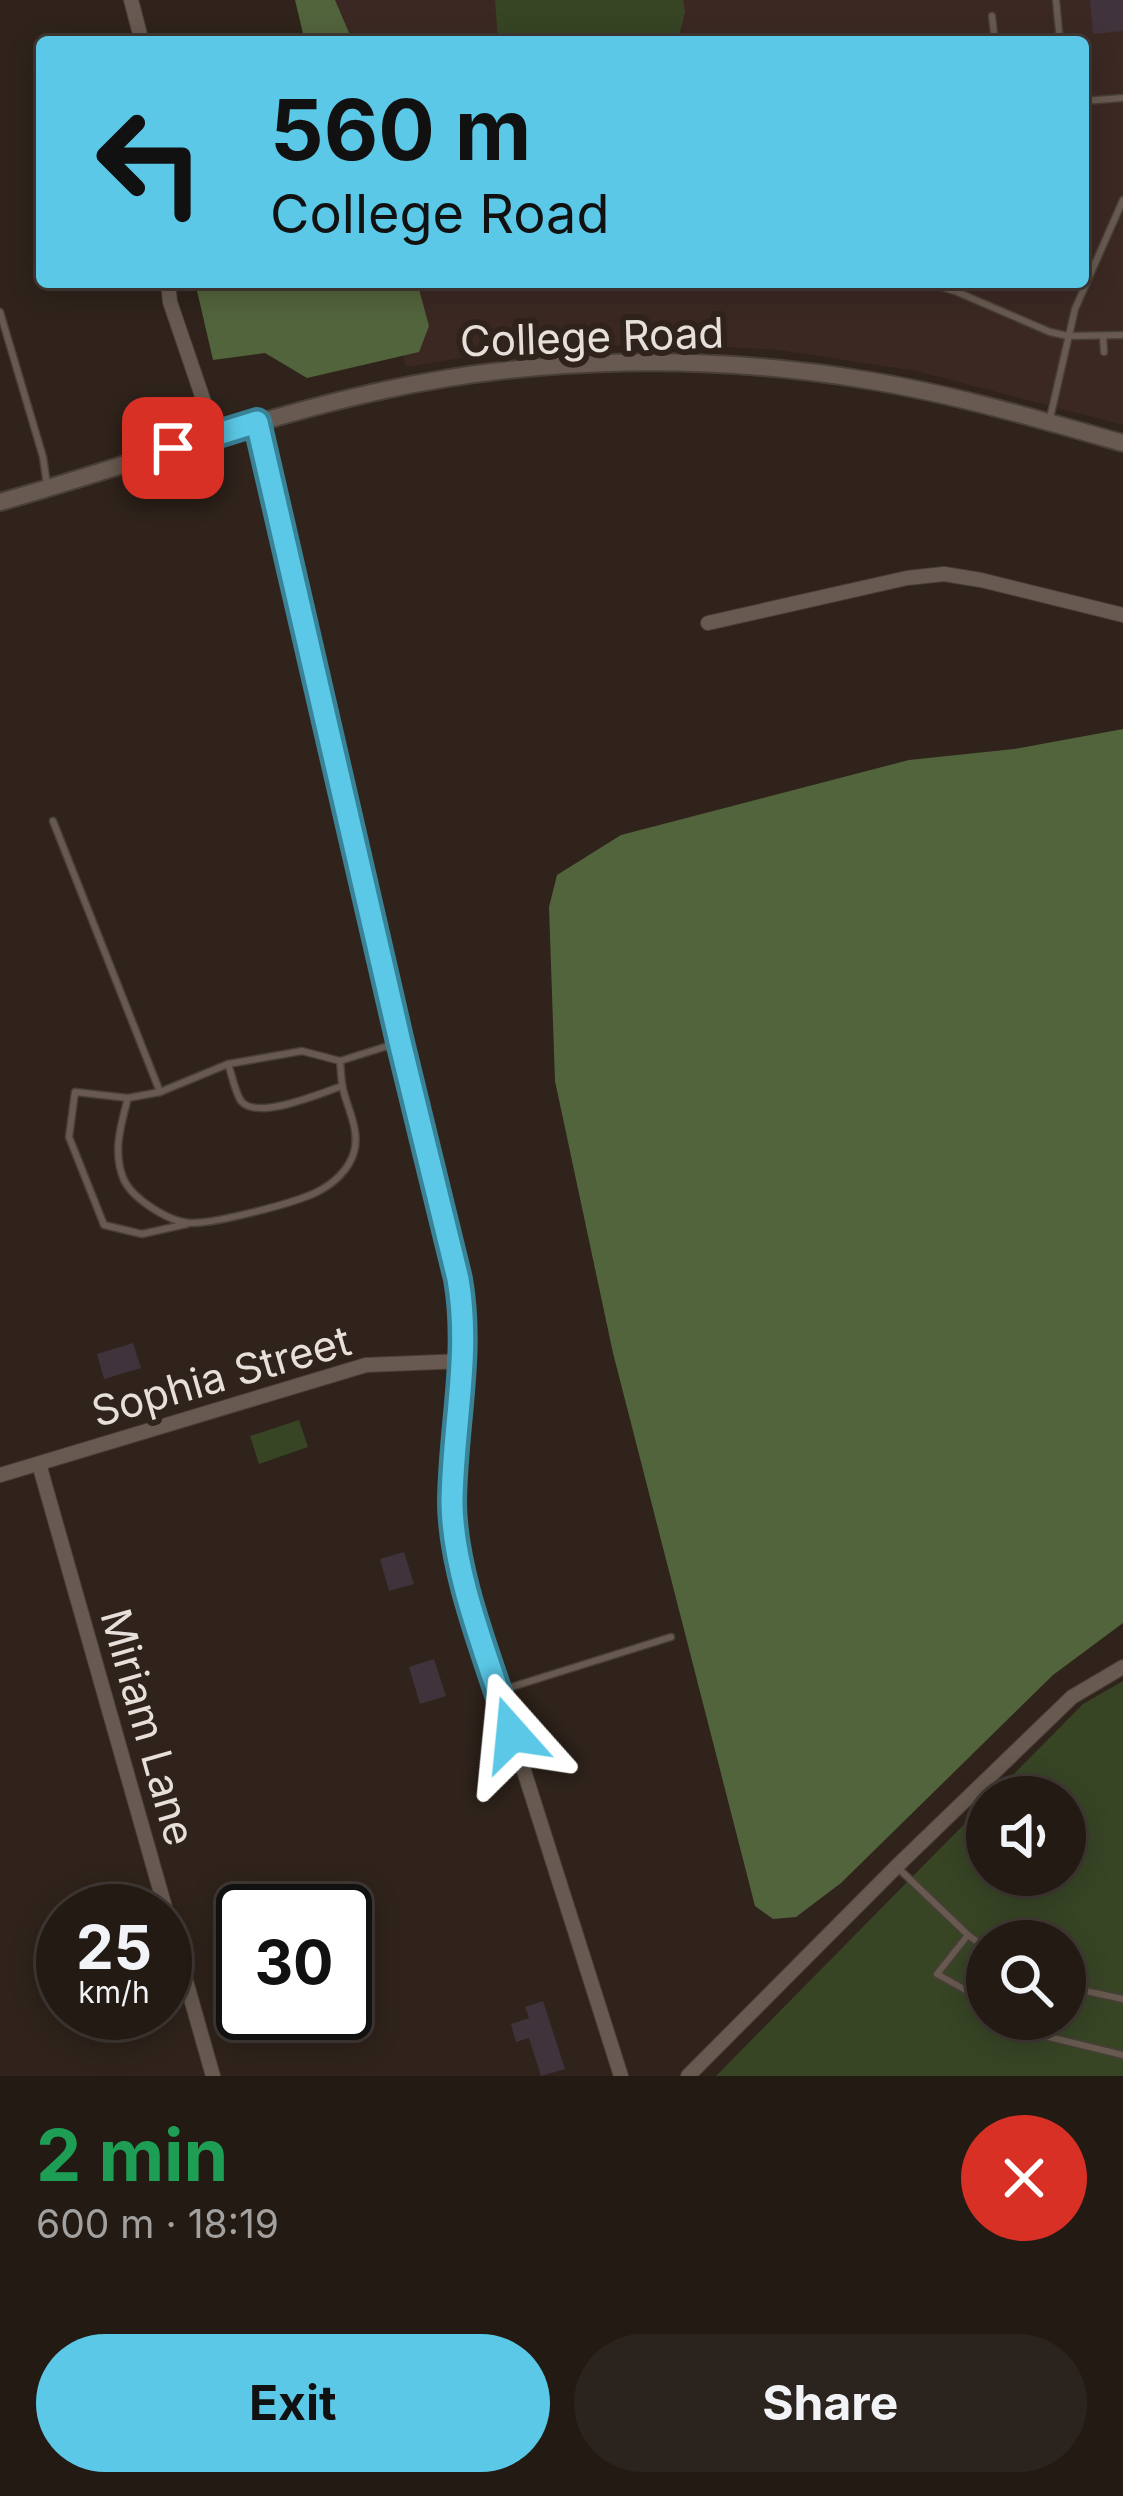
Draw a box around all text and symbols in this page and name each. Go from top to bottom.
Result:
text: 560 m [270,79,531,180]
icon: left [72,84,228,240]
text: College Road [270,181,610,246]
street label: College Road [459,306,725,367]
pin [122,397,224,499]
icon: arrive [140,415,206,481]
street label: Sophia Street [86,1314,356,1437]
street label: Miriam Lane [90,1603,207,1851]
position arrow [449,1671,575,1797]
map controls [966,1776,1086,2040]
button: sound [966,1776,1086,1896]
speed limit sign: 30 [216,1884,372,2040]
text: 25 [76,1911,152,1983]
button: search [966,1920,1086,2040]
text: km/h [78,1974,150,2010]
text: 2 min [36,2111,228,2198]
button: close [961,2115,1087,2241]
text: 600 m · 18:19 [36,2200,279,2247]
button: Exit [36,2334,550,2472]
button: Share [574,2334,1087,2472]

